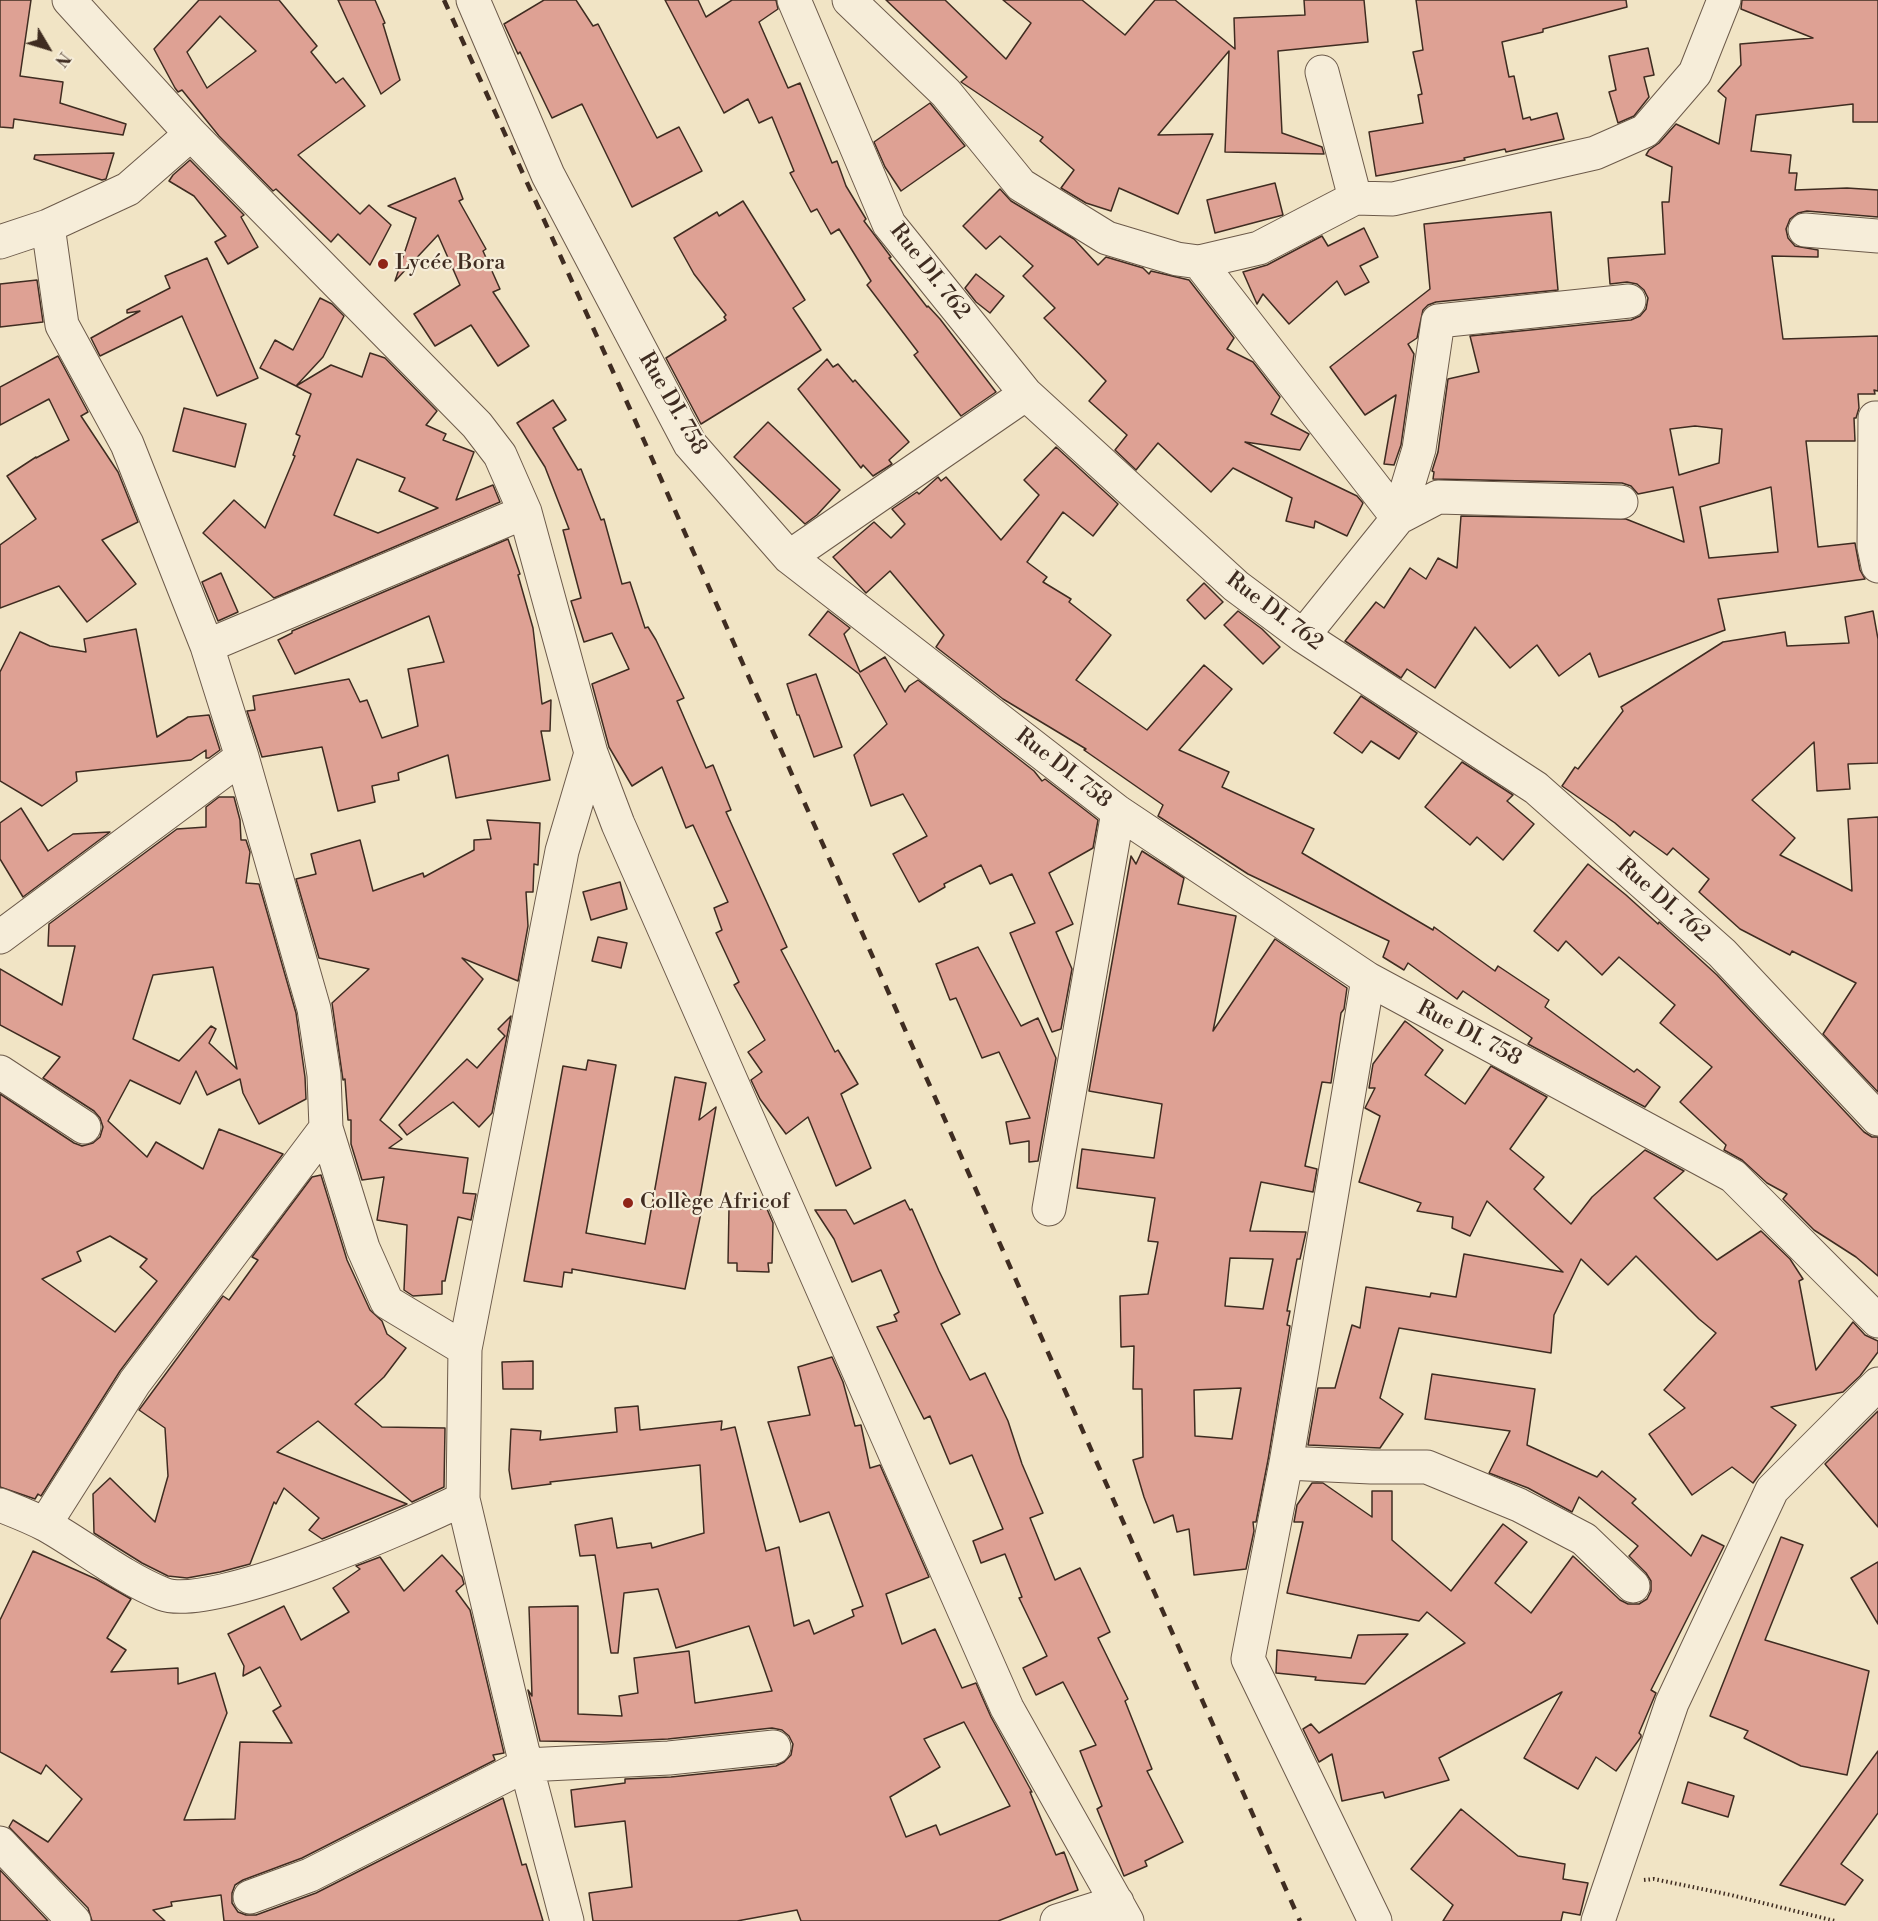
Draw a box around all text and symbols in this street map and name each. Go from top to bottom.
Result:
north arrow [18,18,78,78]
text: N [50,48,74,70]
street label: Rue DI. 762 [883,219,975,325]
place label: Lycée Bora [395,251,505,277]
marker: Lycée Bora [376,257,390,271]
street label: Rue DI. 758 [632,348,712,460]
street label: Rue DI. 762 [1220,567,1328,657]
street label: Rue DI. 758 [1010,723,1116,815]
street label: Rue DI. 762 [1611,853,1715,949]
street label: Rue DI. 758 [1412,995,1526,1073]
place label: Collège Africof [640,1190,790,1216]
marker: Collège Africof [621,1196,635,1210]

